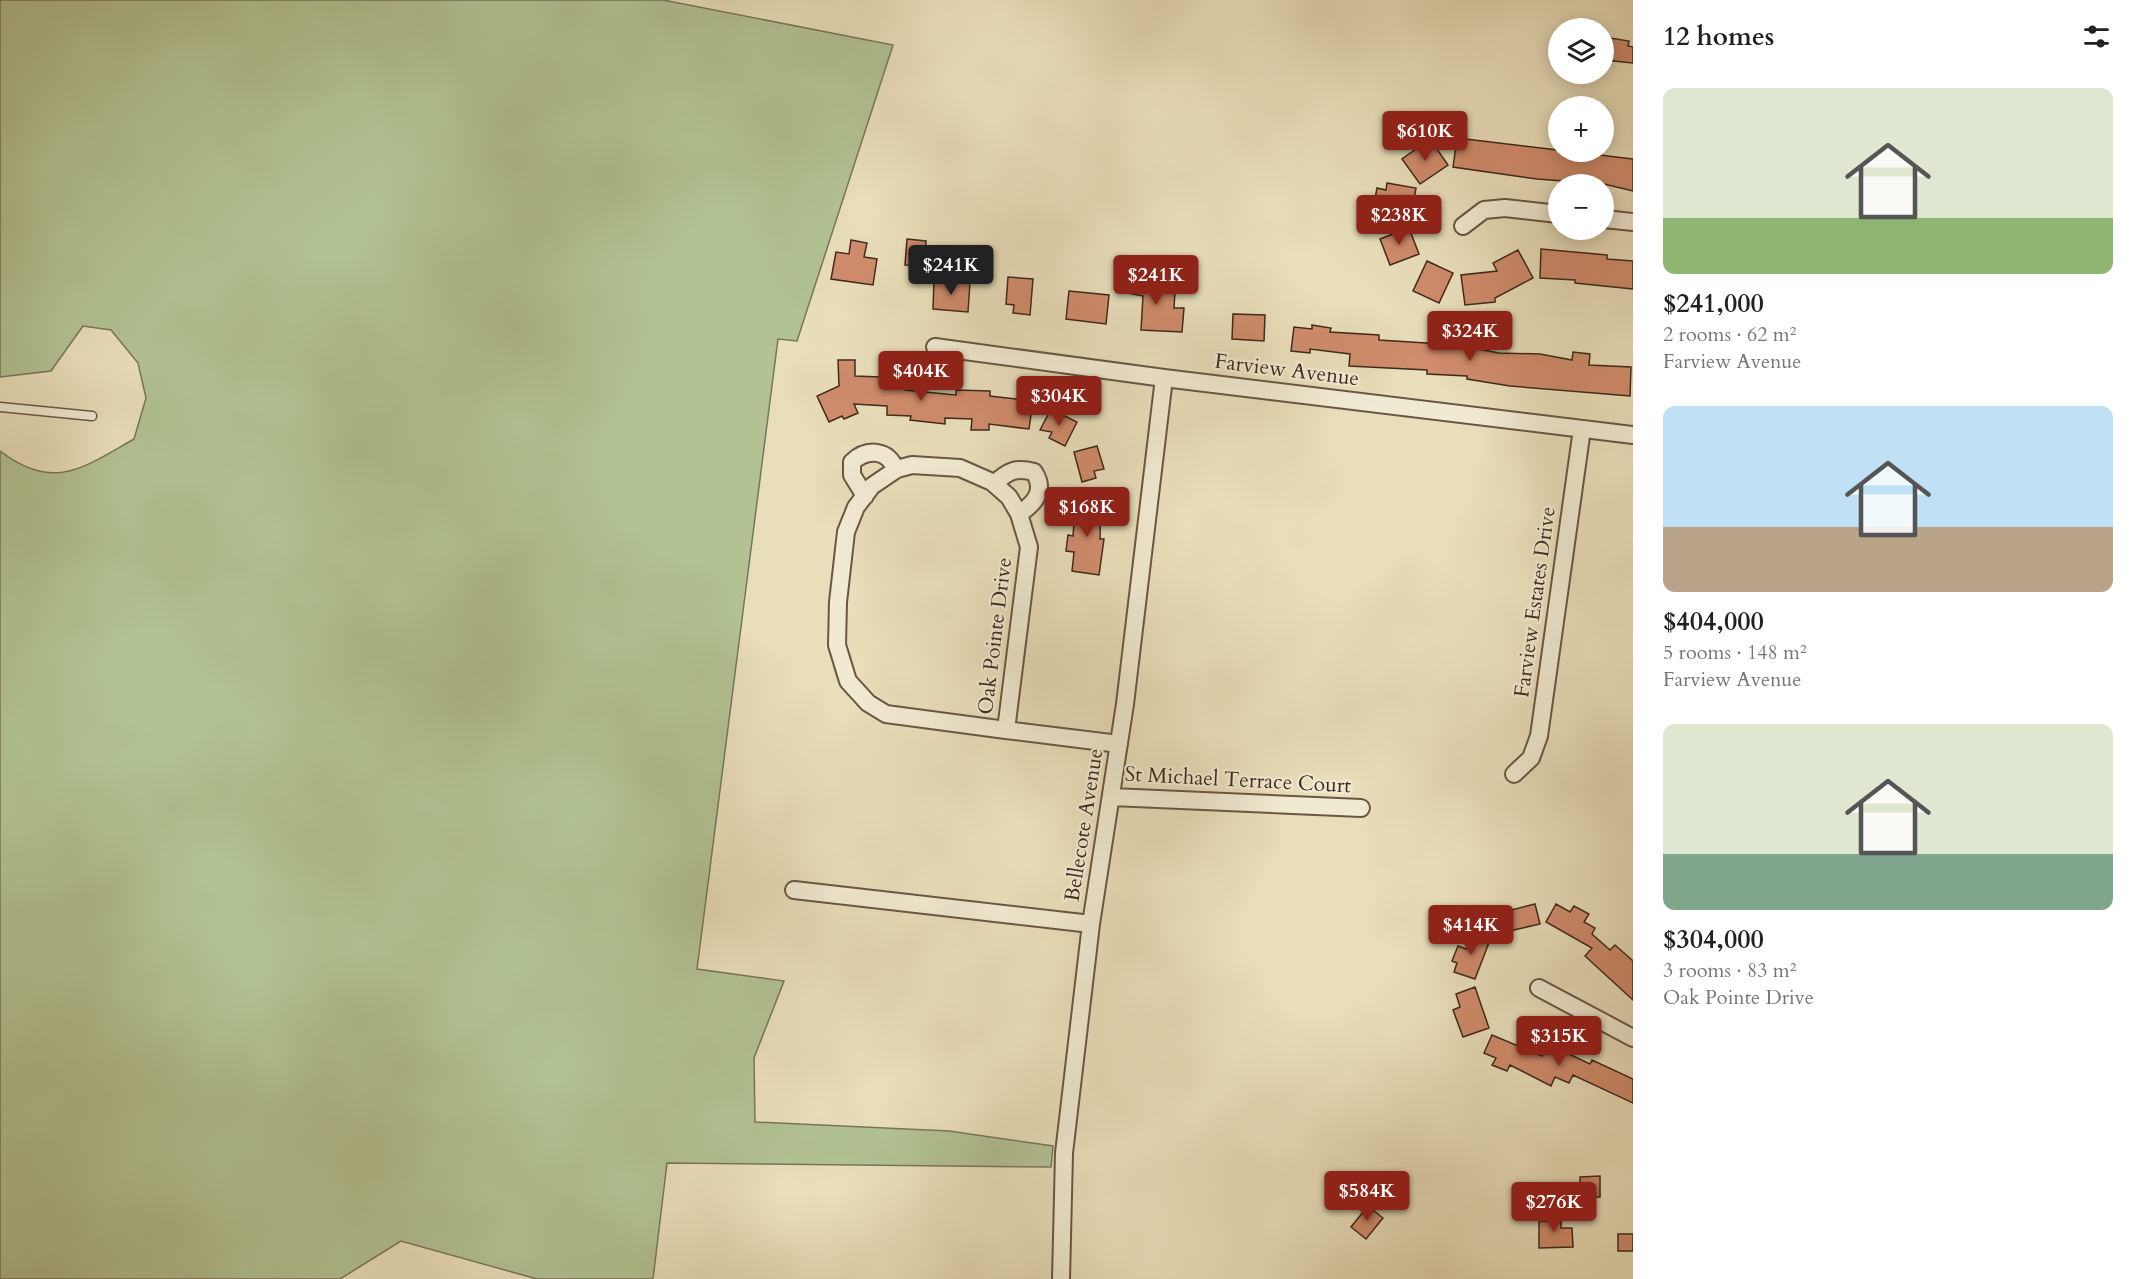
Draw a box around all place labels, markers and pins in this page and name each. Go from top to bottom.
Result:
pin: $610K [1383,111,1467,162]
pin: $238K [1357,195,1441,246]
pin: $241K [909,245,993,296]
pin: $241K [1114,255,1198,306]
pin: $324K [1428,311,1512,362]
pin: $404K [879,351,963,402]
pin: $304K [1017,376,1101,427]
pin: $168K [1045,487,1129,538]
pin: $414K [1429,905,1513,956]
pin: $315K [1517,1016,1601,1067]
pin: $584K [1325,1171,1409,1222]
pin: $276K [1512,1182,1596,1233]

